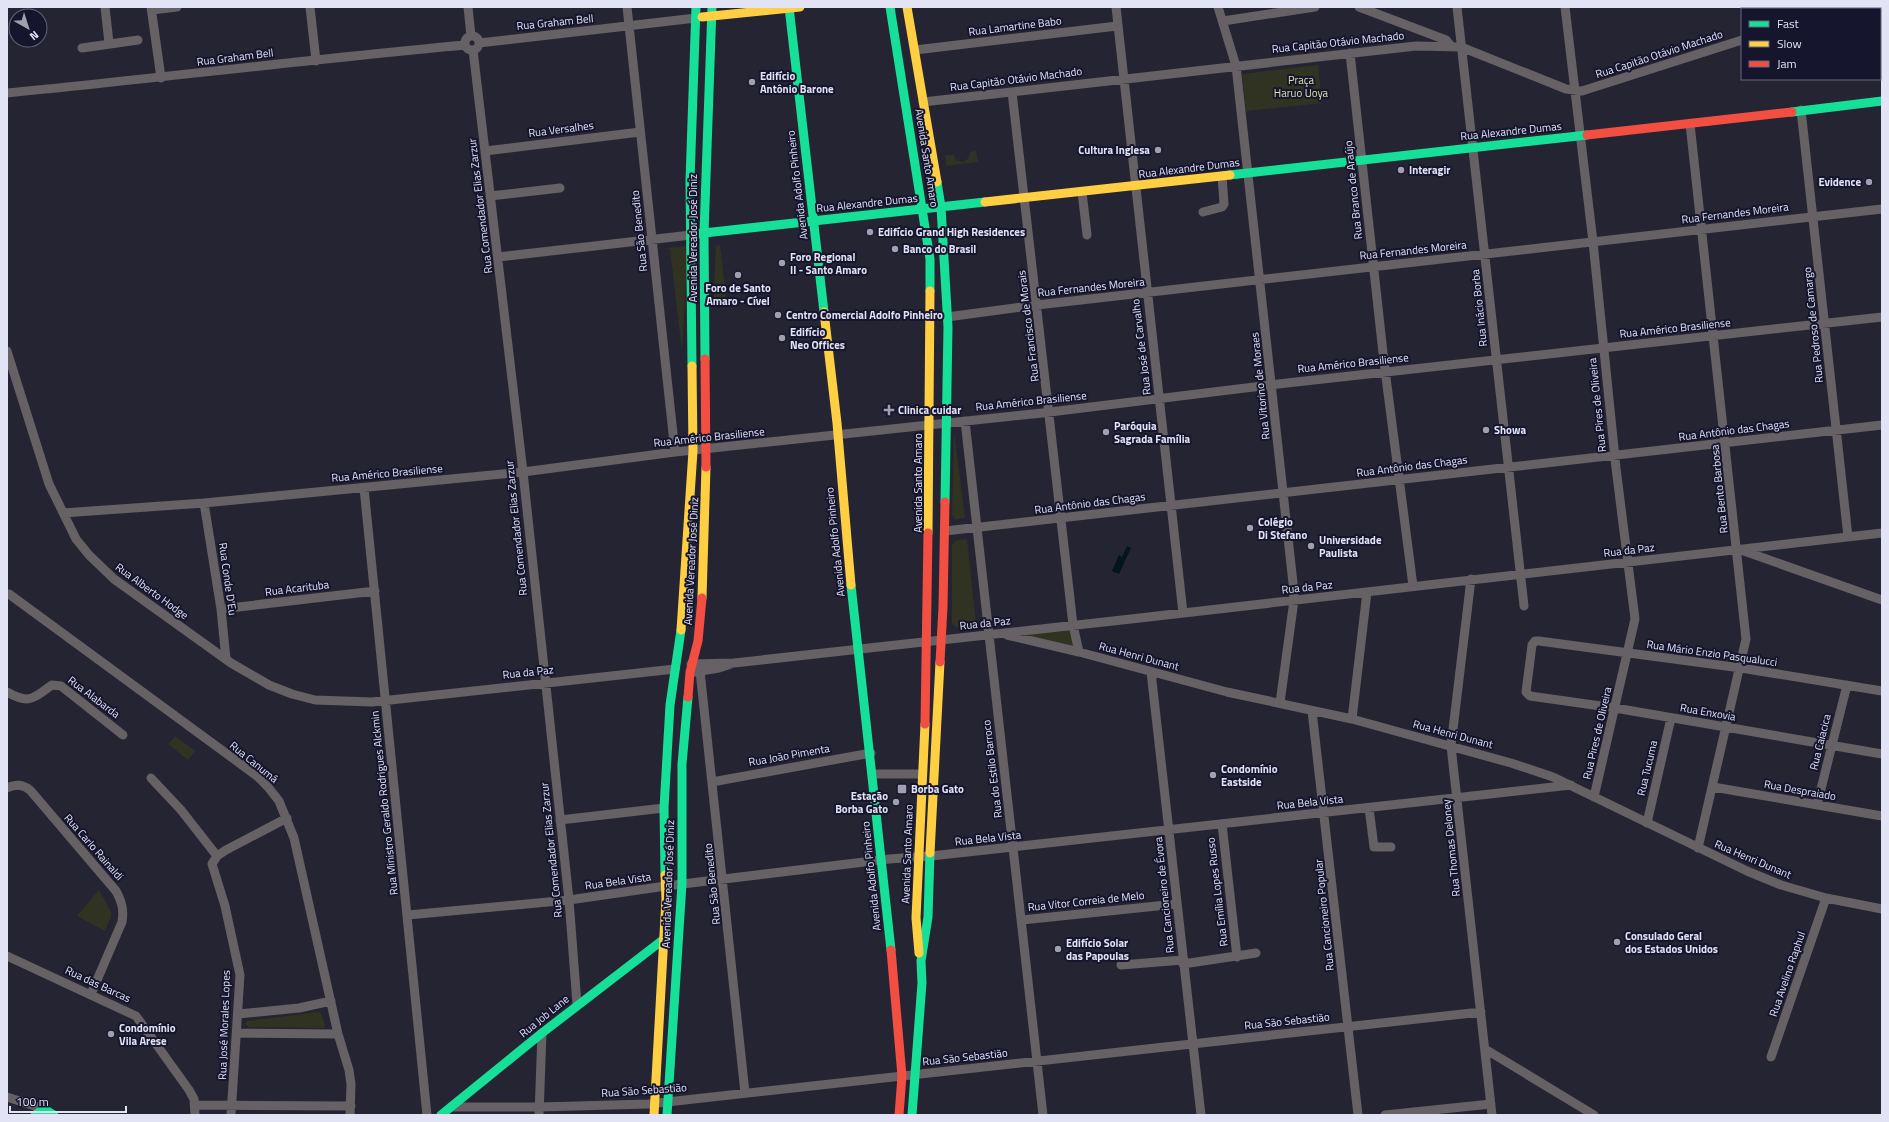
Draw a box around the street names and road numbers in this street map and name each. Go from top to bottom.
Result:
street label: Rua Graham Bell [516,10,594,34]
street label: Rua Lamartine Babo [967,12,1063,40]
street label: Rua Capitão Otávio Machado [1593,26,1725,82]
street label: Rua Capitão Otávio Machado [1271,27,1405,57]
street label: Rua Graham Bell [196,44,274,70]
street label: Rua Capitão Otávio Machado [949,63,1083,95]
street label: Avenida Santo Amaro [911,108,943,209]
street label: Rua Versalhes [527,117,595,141]
street label: Rua Alexandre Dumas [1460,118,1562,144]
street label: Avenida Adolfo Pinheiro [782,129,812,240]
street label: Rua Comendador Elias Zarzur [464,137,496,274]
street label: Rua Branco de Araújo [1340,140,1366,240]
street label: Rua Alexandre Dumas [1138,154,1240,182]
street label: Avenida Vereador José Diniz [685,174,701,302]
street label: Rua São Benedito [627,189,651,273]
street label: Rua Alexandre Dumas [816,190,918,216]
street label: Rua Fernandes Moreira [1681,198,1790,228]
street label: Rua Fernandes Moreira [1359,236,1468,264]
street label: Rua Pedroso de Camargo [1799,266,1827,384]
street label: Rua Inácio Borba [1467,268,1491,348]
street label: Rua Francisco de Morais [1013,269,1043,383]
street label: Rua Fernandes Moreira [1037,273,1146,301]
street label: Rua José de Carvalho [1127,298,1155,396]
street label: Rua Américo Brasiliense [1619,314,1732,342]
street label: Rua Vitorino de Moraes [1246,331,1274,441]
street label: Rua Américo Brasiliense [1297,349,1410,377]
street label: Rua Pires de Oliveira [1584,357,1610,453]
street label: Rua Américo Brasiliense [975,387,1088,415]
street label: Rua Antônio das Chagas [1678,415,1790,445]
street label: Rua Américo Brasiliense [653,423,766,451]
street label: Avenida Santo Amaro [910,433,926,533]
street label: Rua Bento Barbosa [1706,443,1732,534]
street label: Rua Antônio das Chagas [1356,451,1468,481]
street label: Rua Comendador Elias Zarzur [501,459,531,596]
street label: Rua Américo Brasiliense [331,460,444,486]
street label: Avenida Adolfo Pinheiro [821,486,849,597]
street label: Rua Antônio das Chagas [1034,488,1146,518]
street label: Avenida Vereador José Diniz [680,497,702,625]
street label: Rua da Paz [1603,539,1655,561]
street label: Rua Conde D'Eu [215,542,241,616]
street label: Rua Alberto Hodge [112,559,192,623]
street label: Rua Acarituba [264,576,330,600]
street label: Rua da Paz [1281,576,1333,598]
street label: Rua da Paz [959,612,1011,634]
street label: Rua Mário Enzio Pasqualucci [1646,636,1778,670]
street label: Rua Henri Dunant [1097,638,1181,674]
street label: Rua da Paz [502,661,554,683]
street label: Rua Alabarda [65,672,124,722]
street label: Rua Pires de Oliveira [1579,685,1616,781]
street label: Rua Enxovia [1679,699,1738,725]
street label: Rua Ministro Geraldo Rodrigues Alckmin [366,710,402,896]
street label: Rua Caiacica [1805,712,1835,772]
street label: Rua Henri Dunant [1411,716,1495,752]
street label: Rua do Estilo Barroco [978,719,1006,819]
street label: Rua Canumá [226,737,282,787]
street label: Rua Tucuma [1633,738,1661,797]
street label: Rua João Pimenta [747,740,831,770]
street label: Rua Despraiado [1763,776,1837,804]
street label: Rua Comendador Elias Zarzur [536,781,566,918]
street label: Rua Bela Vista [1276,791,1344,813]
street label: Rua Thomas Deloney [1438,798,1464,898]
street label: Avenida Santo Amaro [897,804,917,904]
street label: Rua Carlo Rainaldi [61,810,127,884]
street label: Avenida Vereador José Diniz [658,820,678,948]
street label: Avenida Adolfo Pinheiro [857,820,885,931]
street label: Rua Bela Vista [954,827,1022,849]
street label: Rua Cancioneiro de Évora [1150,836,1178,954]
street label: Rua Emília Lopes Russo [1202,836,1232,947]
street label: Rua Henri Dunant [1712,836,1794,882]
street label: Rua São Benedito [700,842,724,926]
street label: Rua Cancioneiro Popular [1310,858,1338,972]
street label: Rua Bela Vista [584,868,653,894]
street label: Rua Vitor Correia de Melo [1027,887,1145,915]
street label: Rua Avelino Raphul [1765,929,1809,1019]
street label: Rua das Barcas [63,962,133,1006]
street label: Rua José Morales Lopes [214,970,234,1080]
street label: Rua Job Lane [516,991,573,1041]
street label: Rua São Sebastião [1244,1009,1331,1033]
street label: Rua São Sebastião [922,1045,1009,1069]
street label: Rua São Sebastião [601,1079,688,1101]

